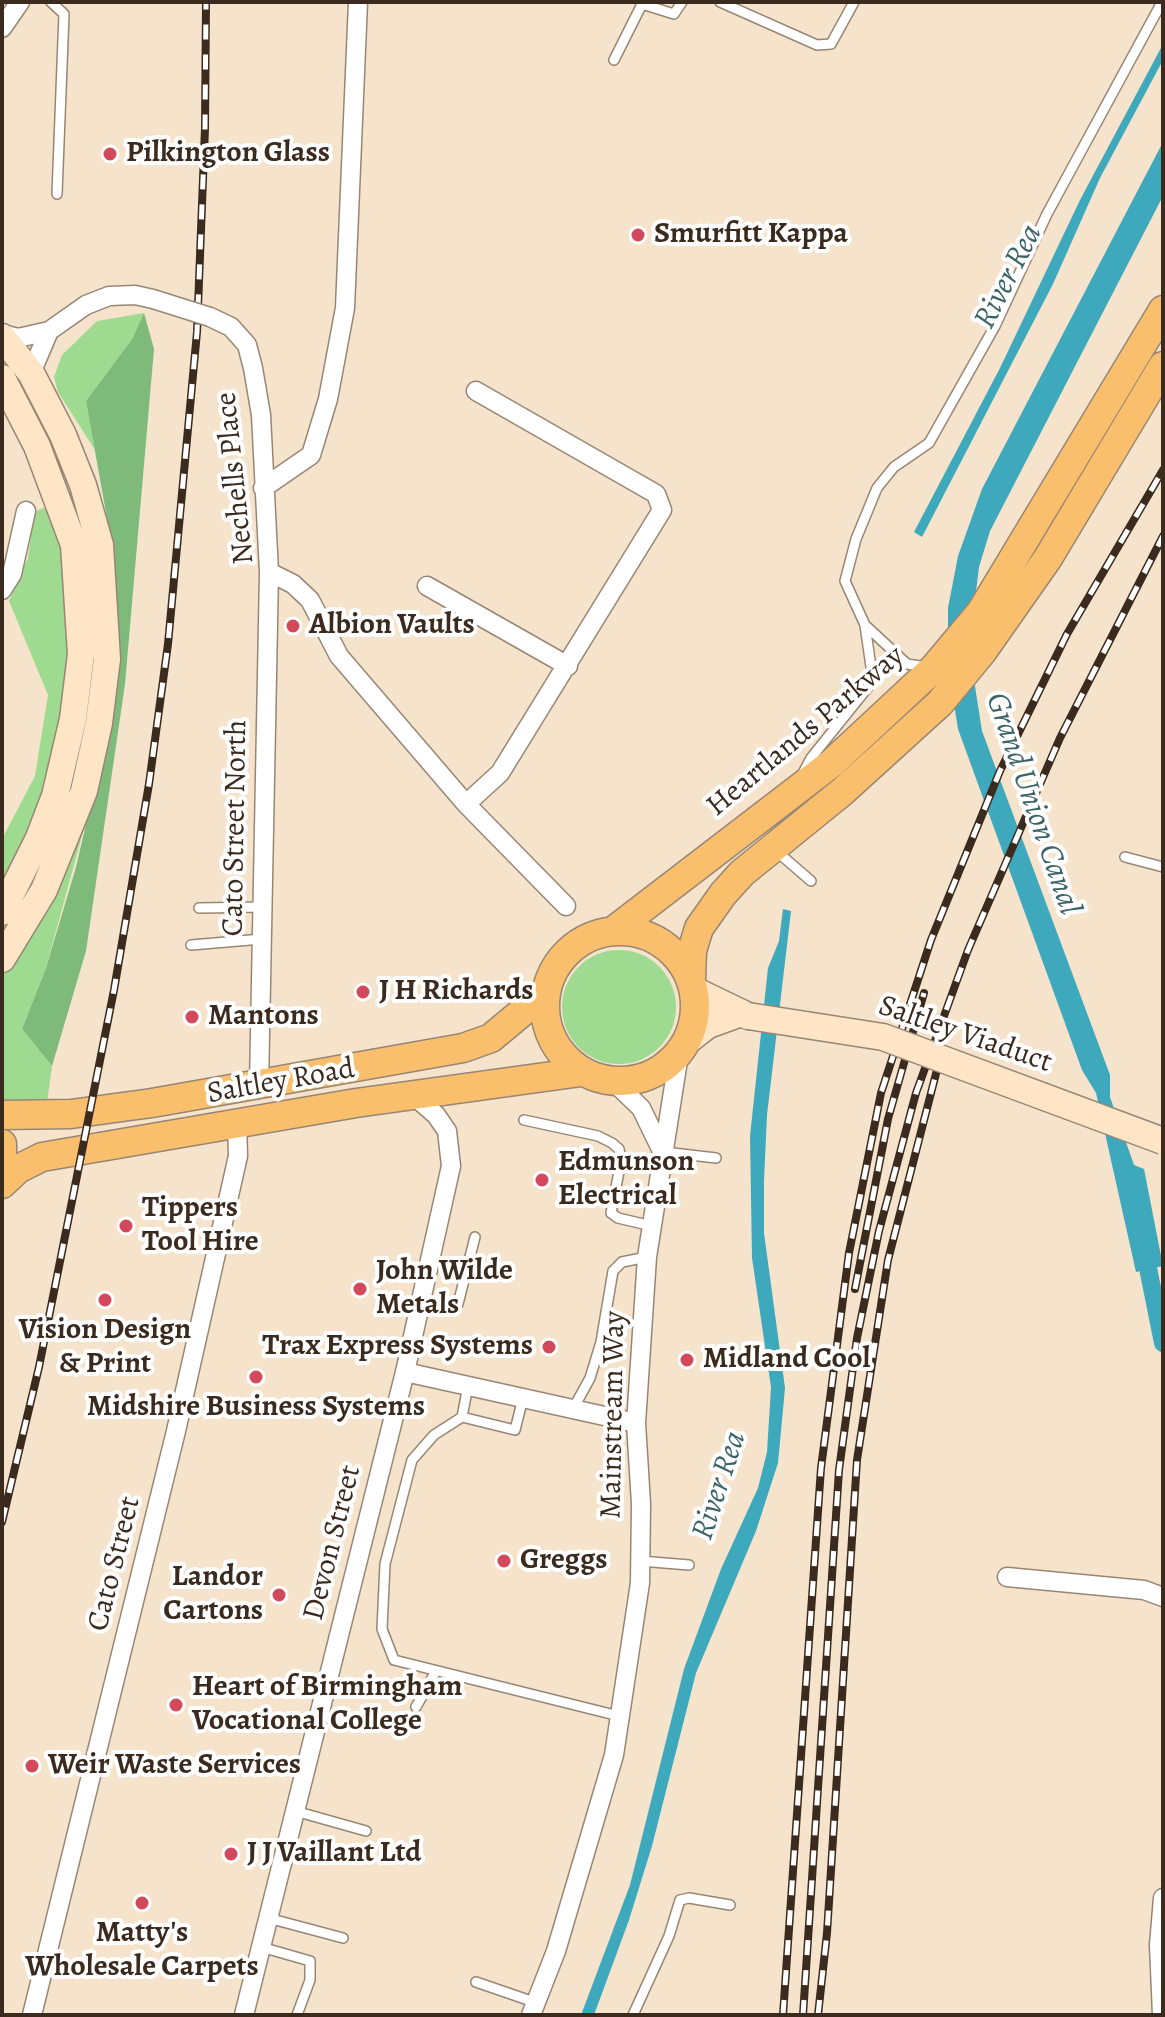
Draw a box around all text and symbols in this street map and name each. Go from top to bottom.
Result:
place label: Pilkington Glass [126,136,330,172]
marker: Pilkington Glass [101,145,119,163]
place label: Smurfitt Kappa [654,217,848,253]
water label: River Rea [967,218,1051,336]
marker: Smurfitt Kappa [629,226,647,244]
street label: Nechells Place [209,390,263,566]
place label: Albion Vaults [309,608,475,644]
marker: Albion Vaults [284,617,302,635]
street label: Heartlands Parkway [700,639,912,825]
water label: Grand Union Canal [976,688,1088,920]
street label: Cato Street North [216,719,256,937]
place label: J H Richards [379,974,534,1010]
marker: J H Richards [354,983,372,1001]
street label: Saltley Viaduct [874,989,1056,1081]
place label: Mantons [208,999,319,1035]
marker: Mantons [183,1008,201,1026]
street label: Saltley Road [204,1051,358,1113]
place label: Edmunson Electrical [558,1145,694,1216]
marker: Edmunson Electrical [533,1171,551,1189]
place label: Tippers Tool Hire [142,1191,259,1262]
marker: Tippers Tool Hire [117,1217,135,1235]
place label: John Wilde Metals [376,1254,513,1324]
marker: John Wilde Metals [351,1280,369,1298]
marker: Vision Design & Print [96,1291,114,1309]
street label: Mainstream Way [594,1311,634,1519]
place label: Vision Design & Print [19,1313,191,1384]
place label: Trax Express Systems [262,1329,533,1365]
marker: Trax Express Systems [540,1338,558,1356]
place label: Midland Cool [703,1342,870,1378]
marker: Midland Cool [678,1351,696,1369]
marker: Midshire Business Systems [247,1368,265,1386]
place label: Midshire Business Systems [87,1390,425,1426]
water label: River Rea [684,1427,756,1545]
street label: Devon Street [296,1462,370,1624]
street label: Cato Street [81,1493,149,1635]
place label: Greggs [520,1543,607,1579]
marker: Greggs [495,1552,513,1570]
place label: Landor Cartons [163,1560,263,1630]
marker: Landor Cartons [270,1586,288,1604]
place label: Heart of Birmingham Vocational College [192,1670,462,1740]
marker: Heart of Birmingham Vocational College [167,1696,185,1714]
place label: Weir Waste Services [48,1748,301,1784]
marker: Weir Waste Services [23,1757,41,1775]
place label: J J Vaillant Ltd [247,1836,421,1872]
marker: J J Vaillant Ltd [222,1845,240,1863]
marker: Matty's Wholesale Carpets [133,1894,151,1912]
place label: Matty's Wholesale Carpets [25,1916,259,1986]

